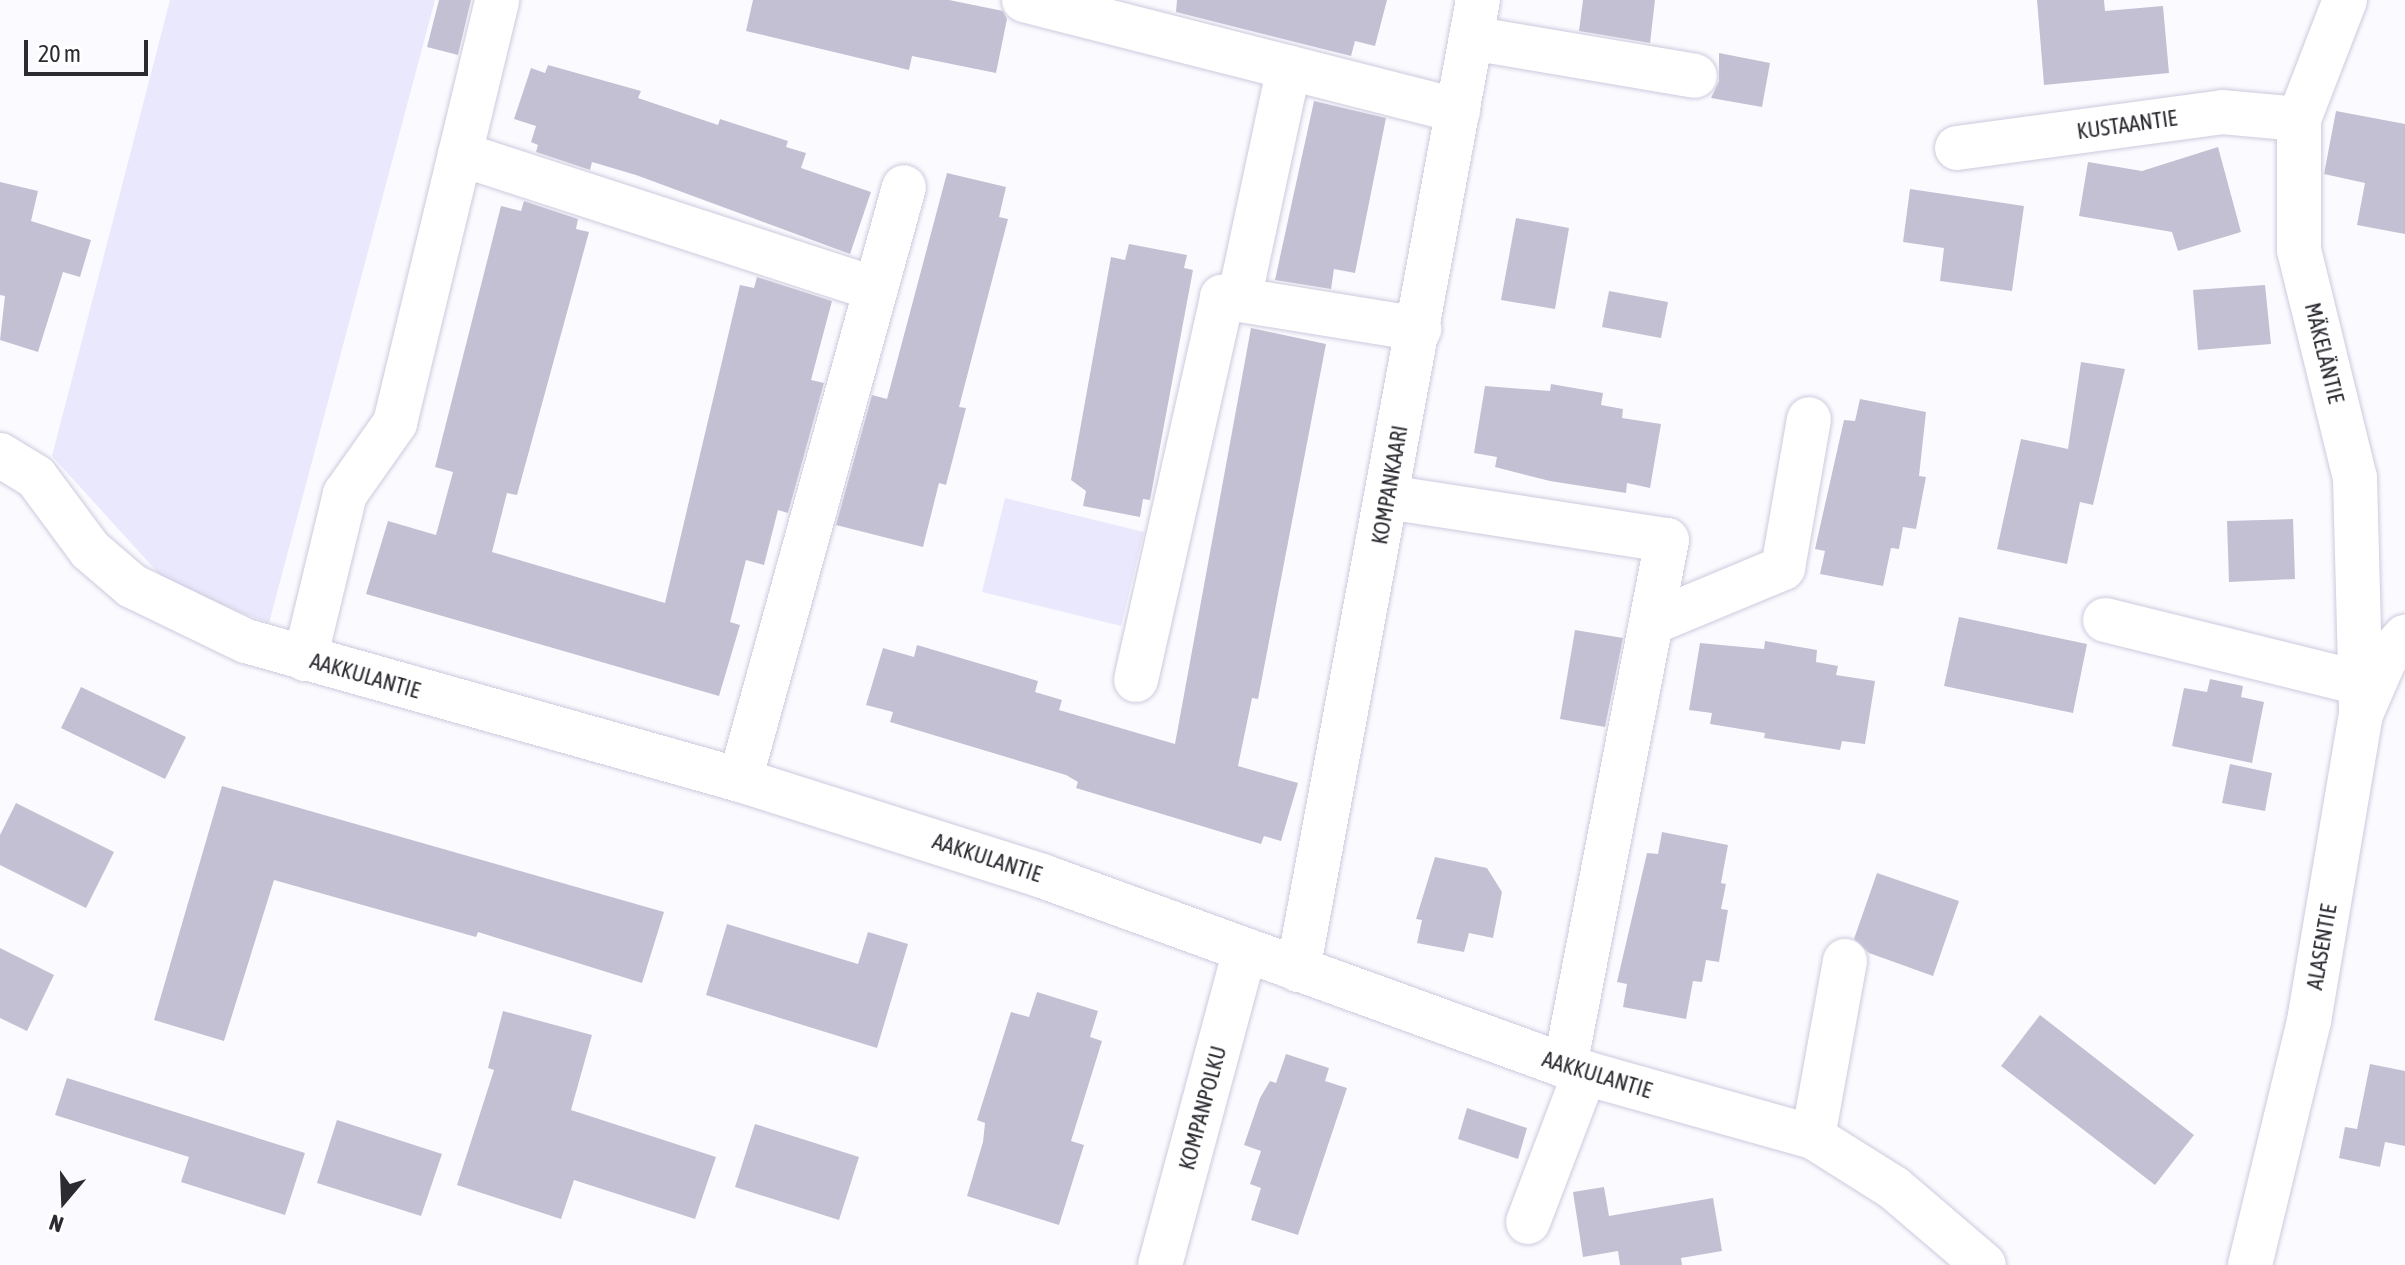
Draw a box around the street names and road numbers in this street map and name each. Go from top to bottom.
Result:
street label: KUSTAANTIE [2075,105,2179,145]
street label: MÄKELÄNTIE [2299,300,2349,406]
street label: KOMPANKAARI [1367,423,1413,547]
street label: AAKKULANTIE [307,648,423,704]
street label: AAKKULANTIE [929,828,1045,888]
street label: ALASENTIE [2302,902,2342,992]
street label: KOMPANPOLKU [1174,1043,1232,1173]
street label: AAKKULANTIE [1539,1046,1655,1104]

